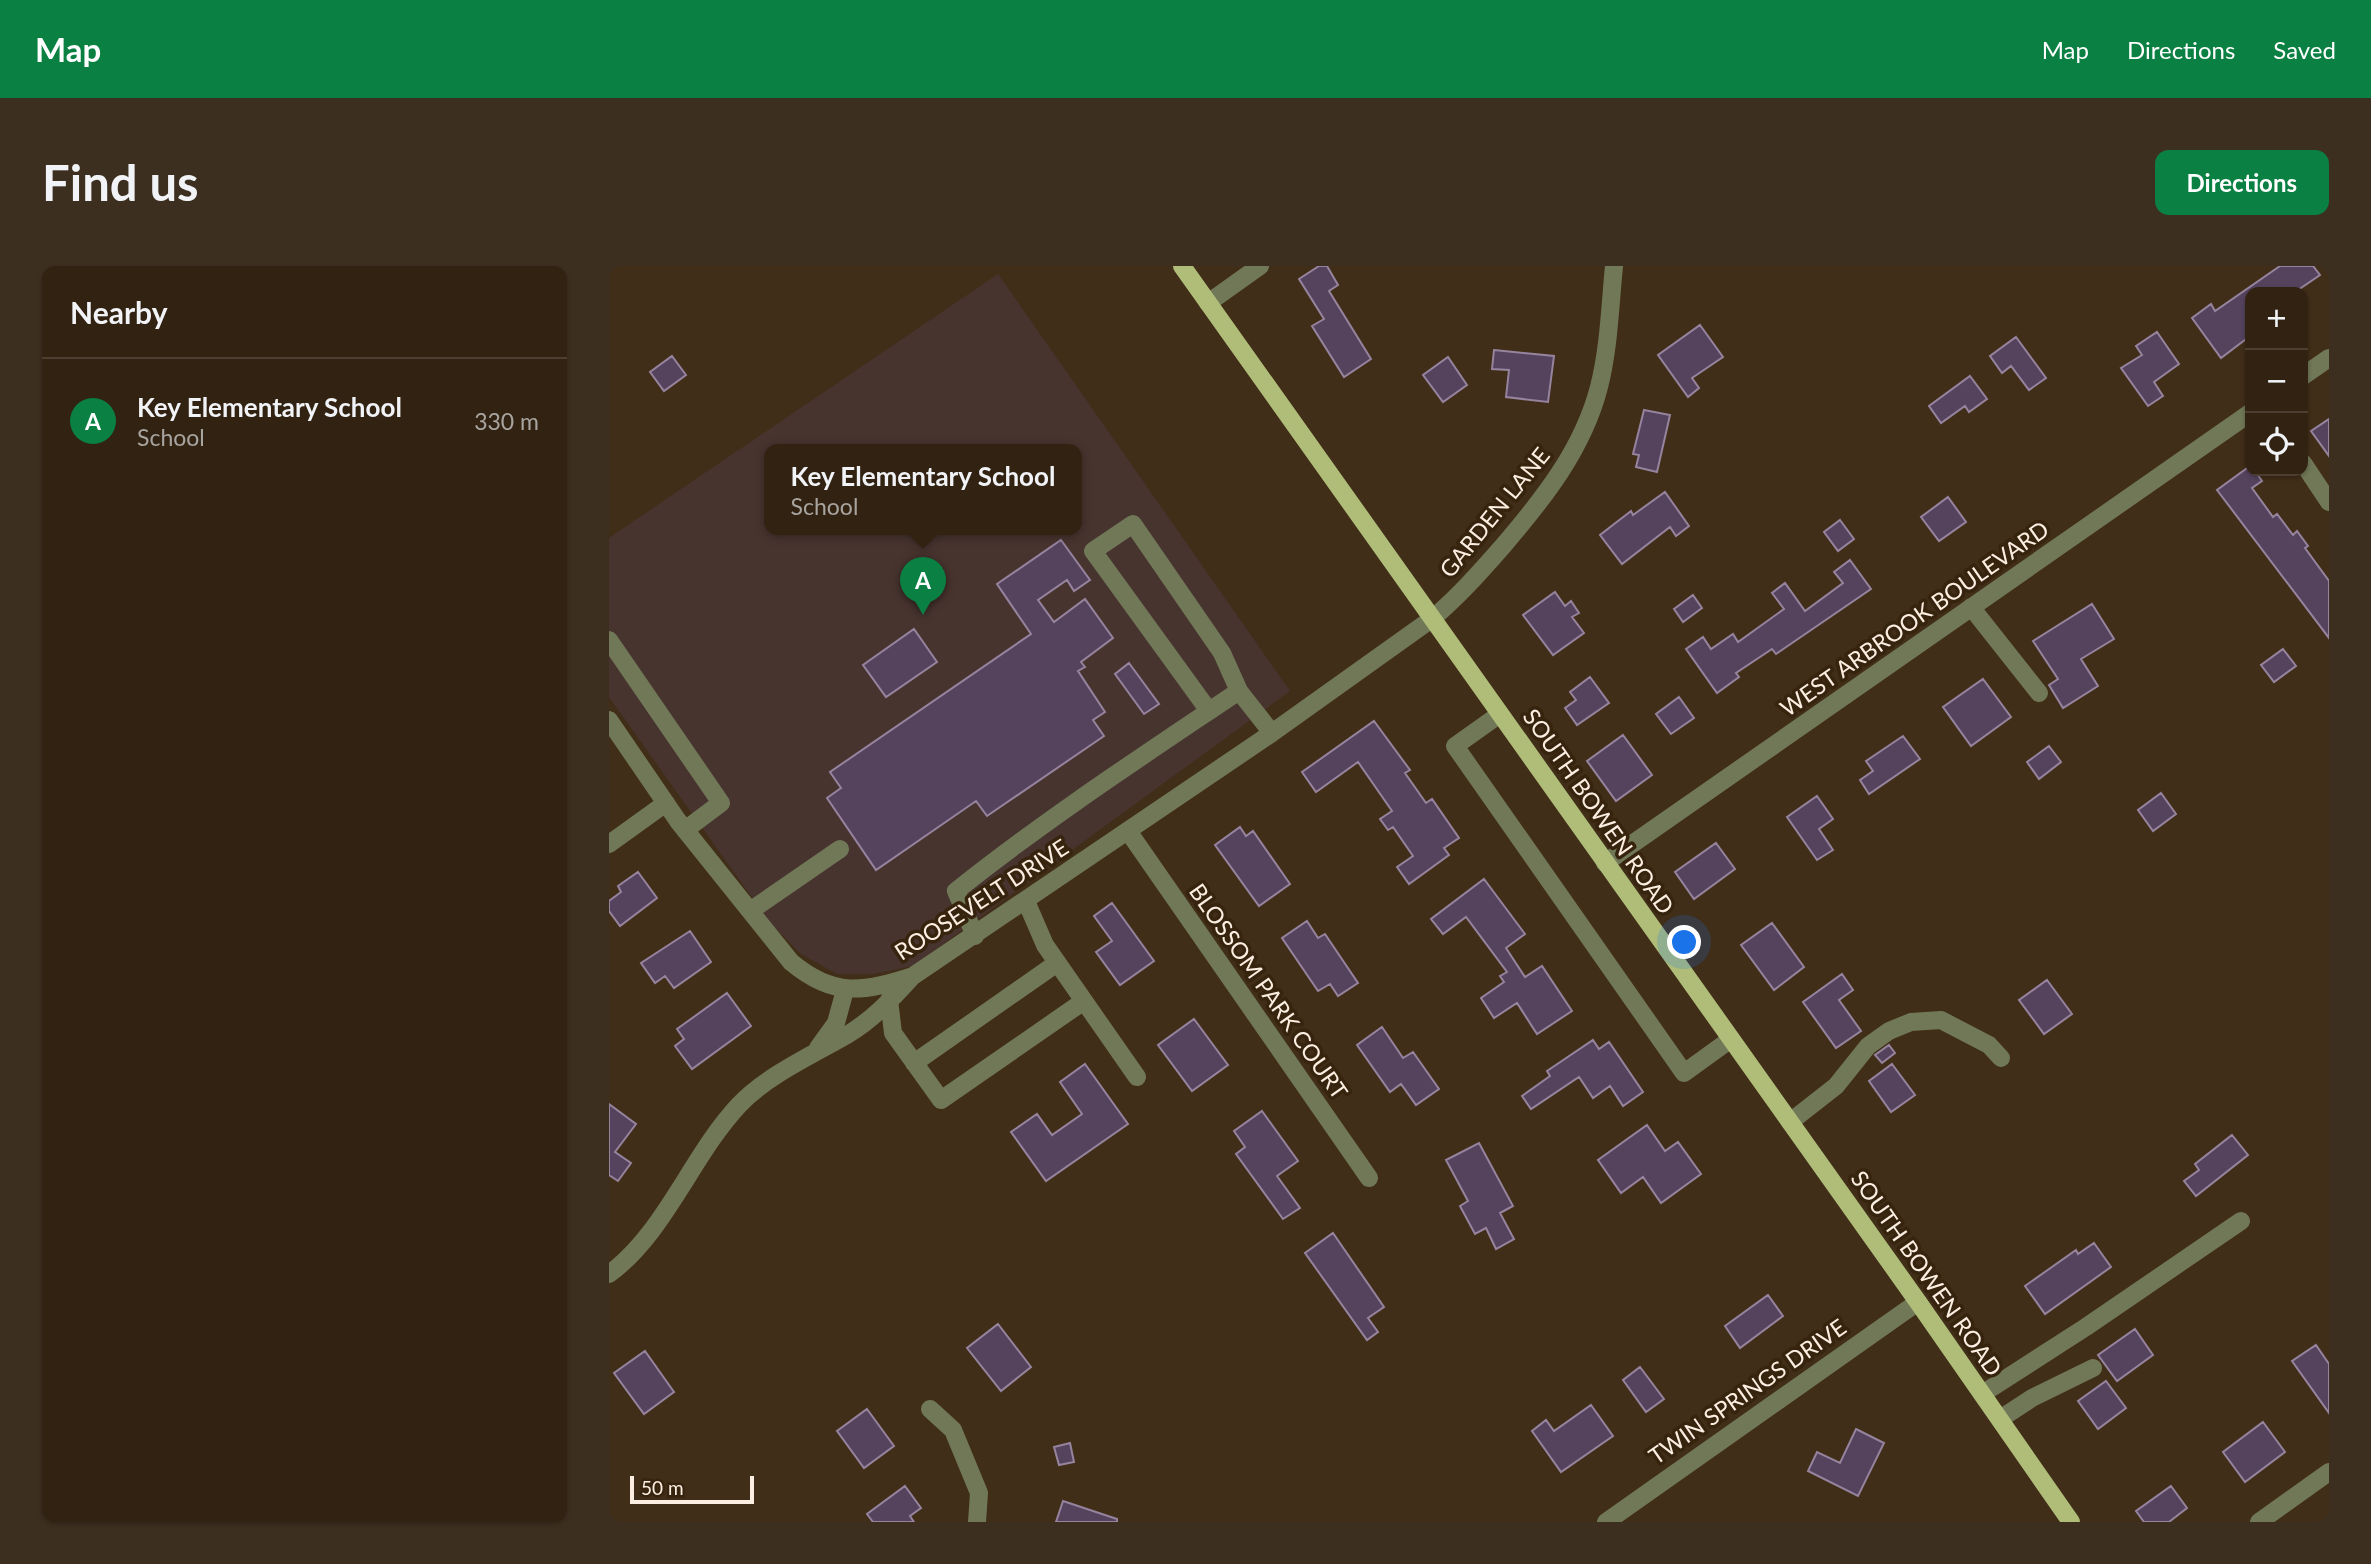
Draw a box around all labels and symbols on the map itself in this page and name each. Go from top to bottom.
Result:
street label: GARDEN LANE [1433,441,1555,583]
street label: WEST ARBROOK BOULEVARD [1774,514,2054,722]
pin: A [900,557,946,615]
street label: SOUTH BOWEN ROAD [1518,703,1680,919]
street label: ROOSEVELT DRIVE [889,832,1073,966]
street label: BLOSSOM PARK COURT [1184,878,1354,1104]
your location [1667,925,1701,959]
street label: SOUTH BOWEN ROAD [1846,1165,2008,1381]
street label: TWIN SPRINGS DRIVE [1643,1312,1851,1470]
scale bar [630,1473,754,1505]

